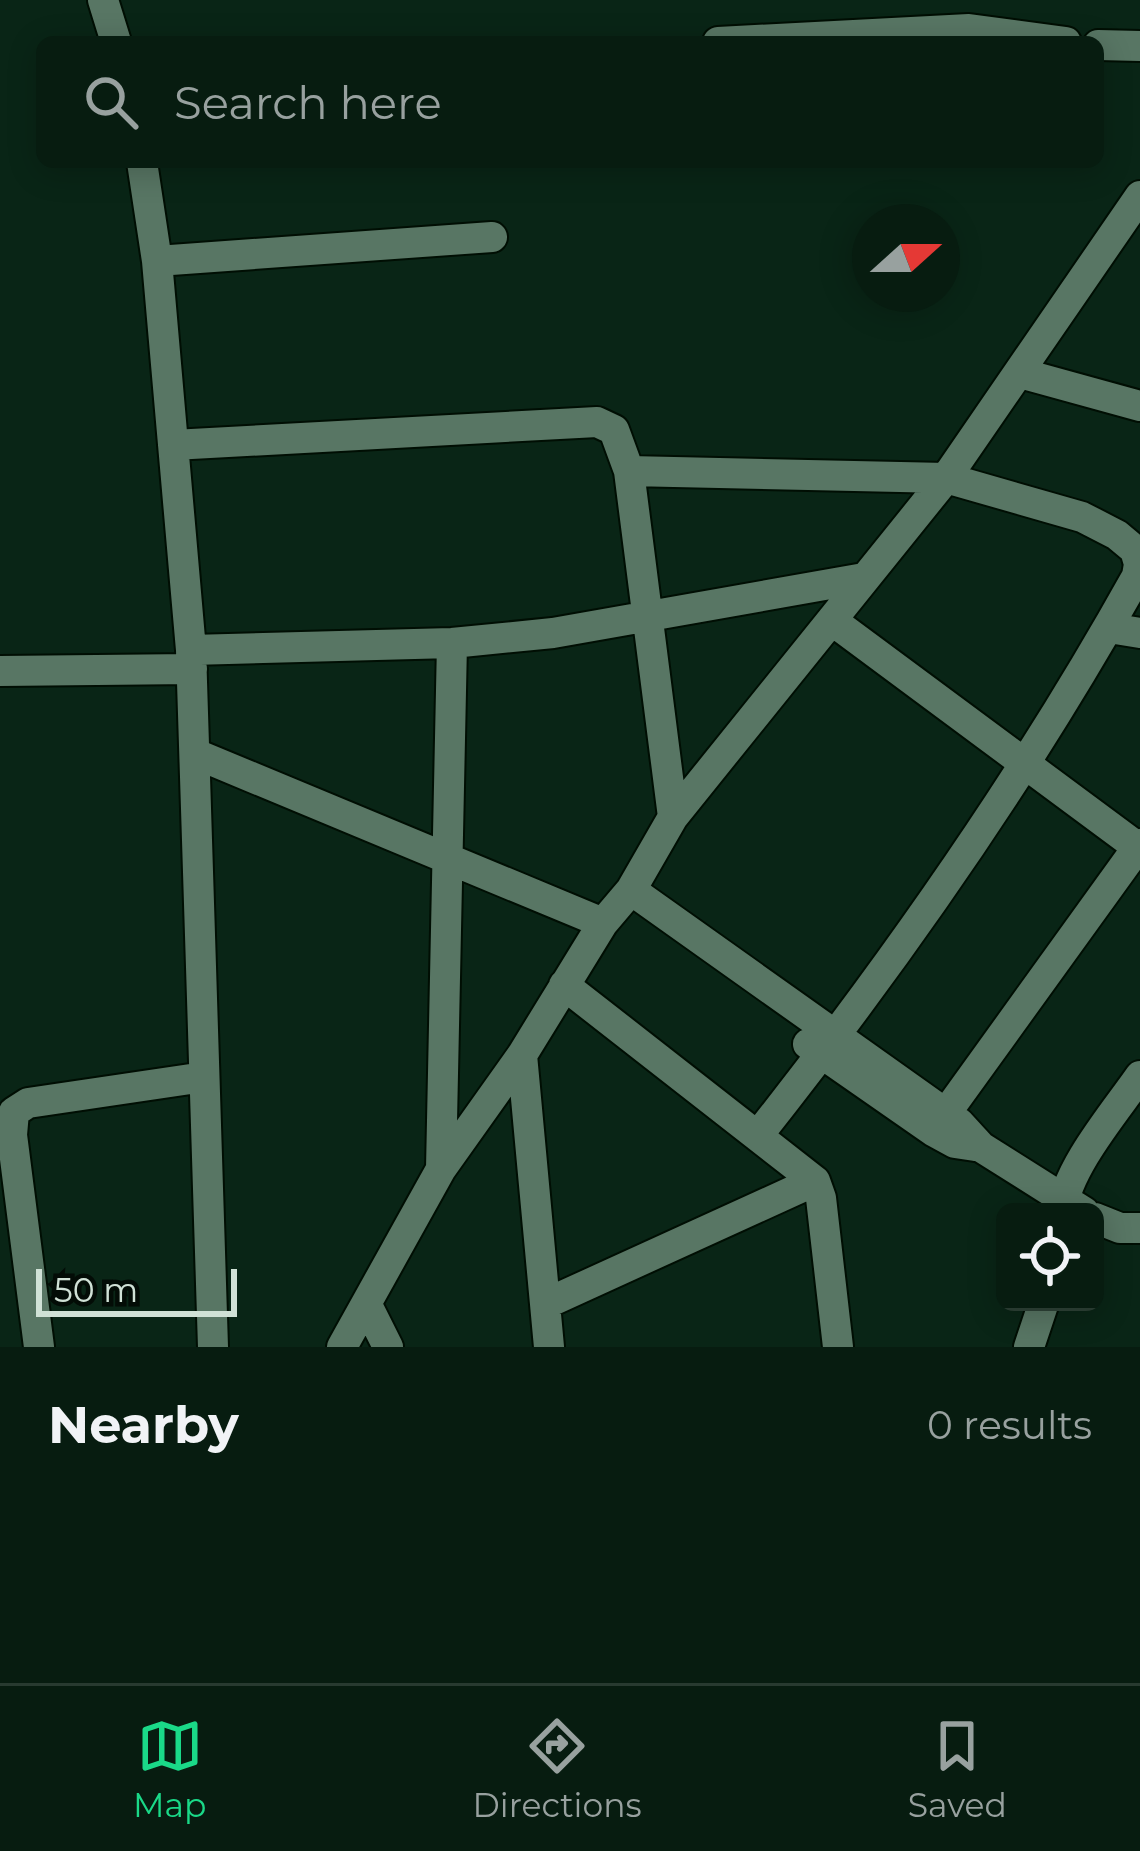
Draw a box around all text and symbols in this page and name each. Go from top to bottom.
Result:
search box [36,36,1104,168]
icon: search [78,69,144,135]
text: Search here [174,75,442,130]
north arrow [852,204,960,312]
map controls [996,1203,1104,1311]
button: locate [996,1203,1104,1311]
scale bar [36,1263,237,1316]
text: 50 m [54,1270,138,1310]
text: Nearby [48,1394,239,1456]
text: 0 results [927,1401,1092,1449]
tab: Map [133,1713,206,1825]
tab: Directions [473,1713,642,1825]
tab: Saved [908,1713,1007,1825]

